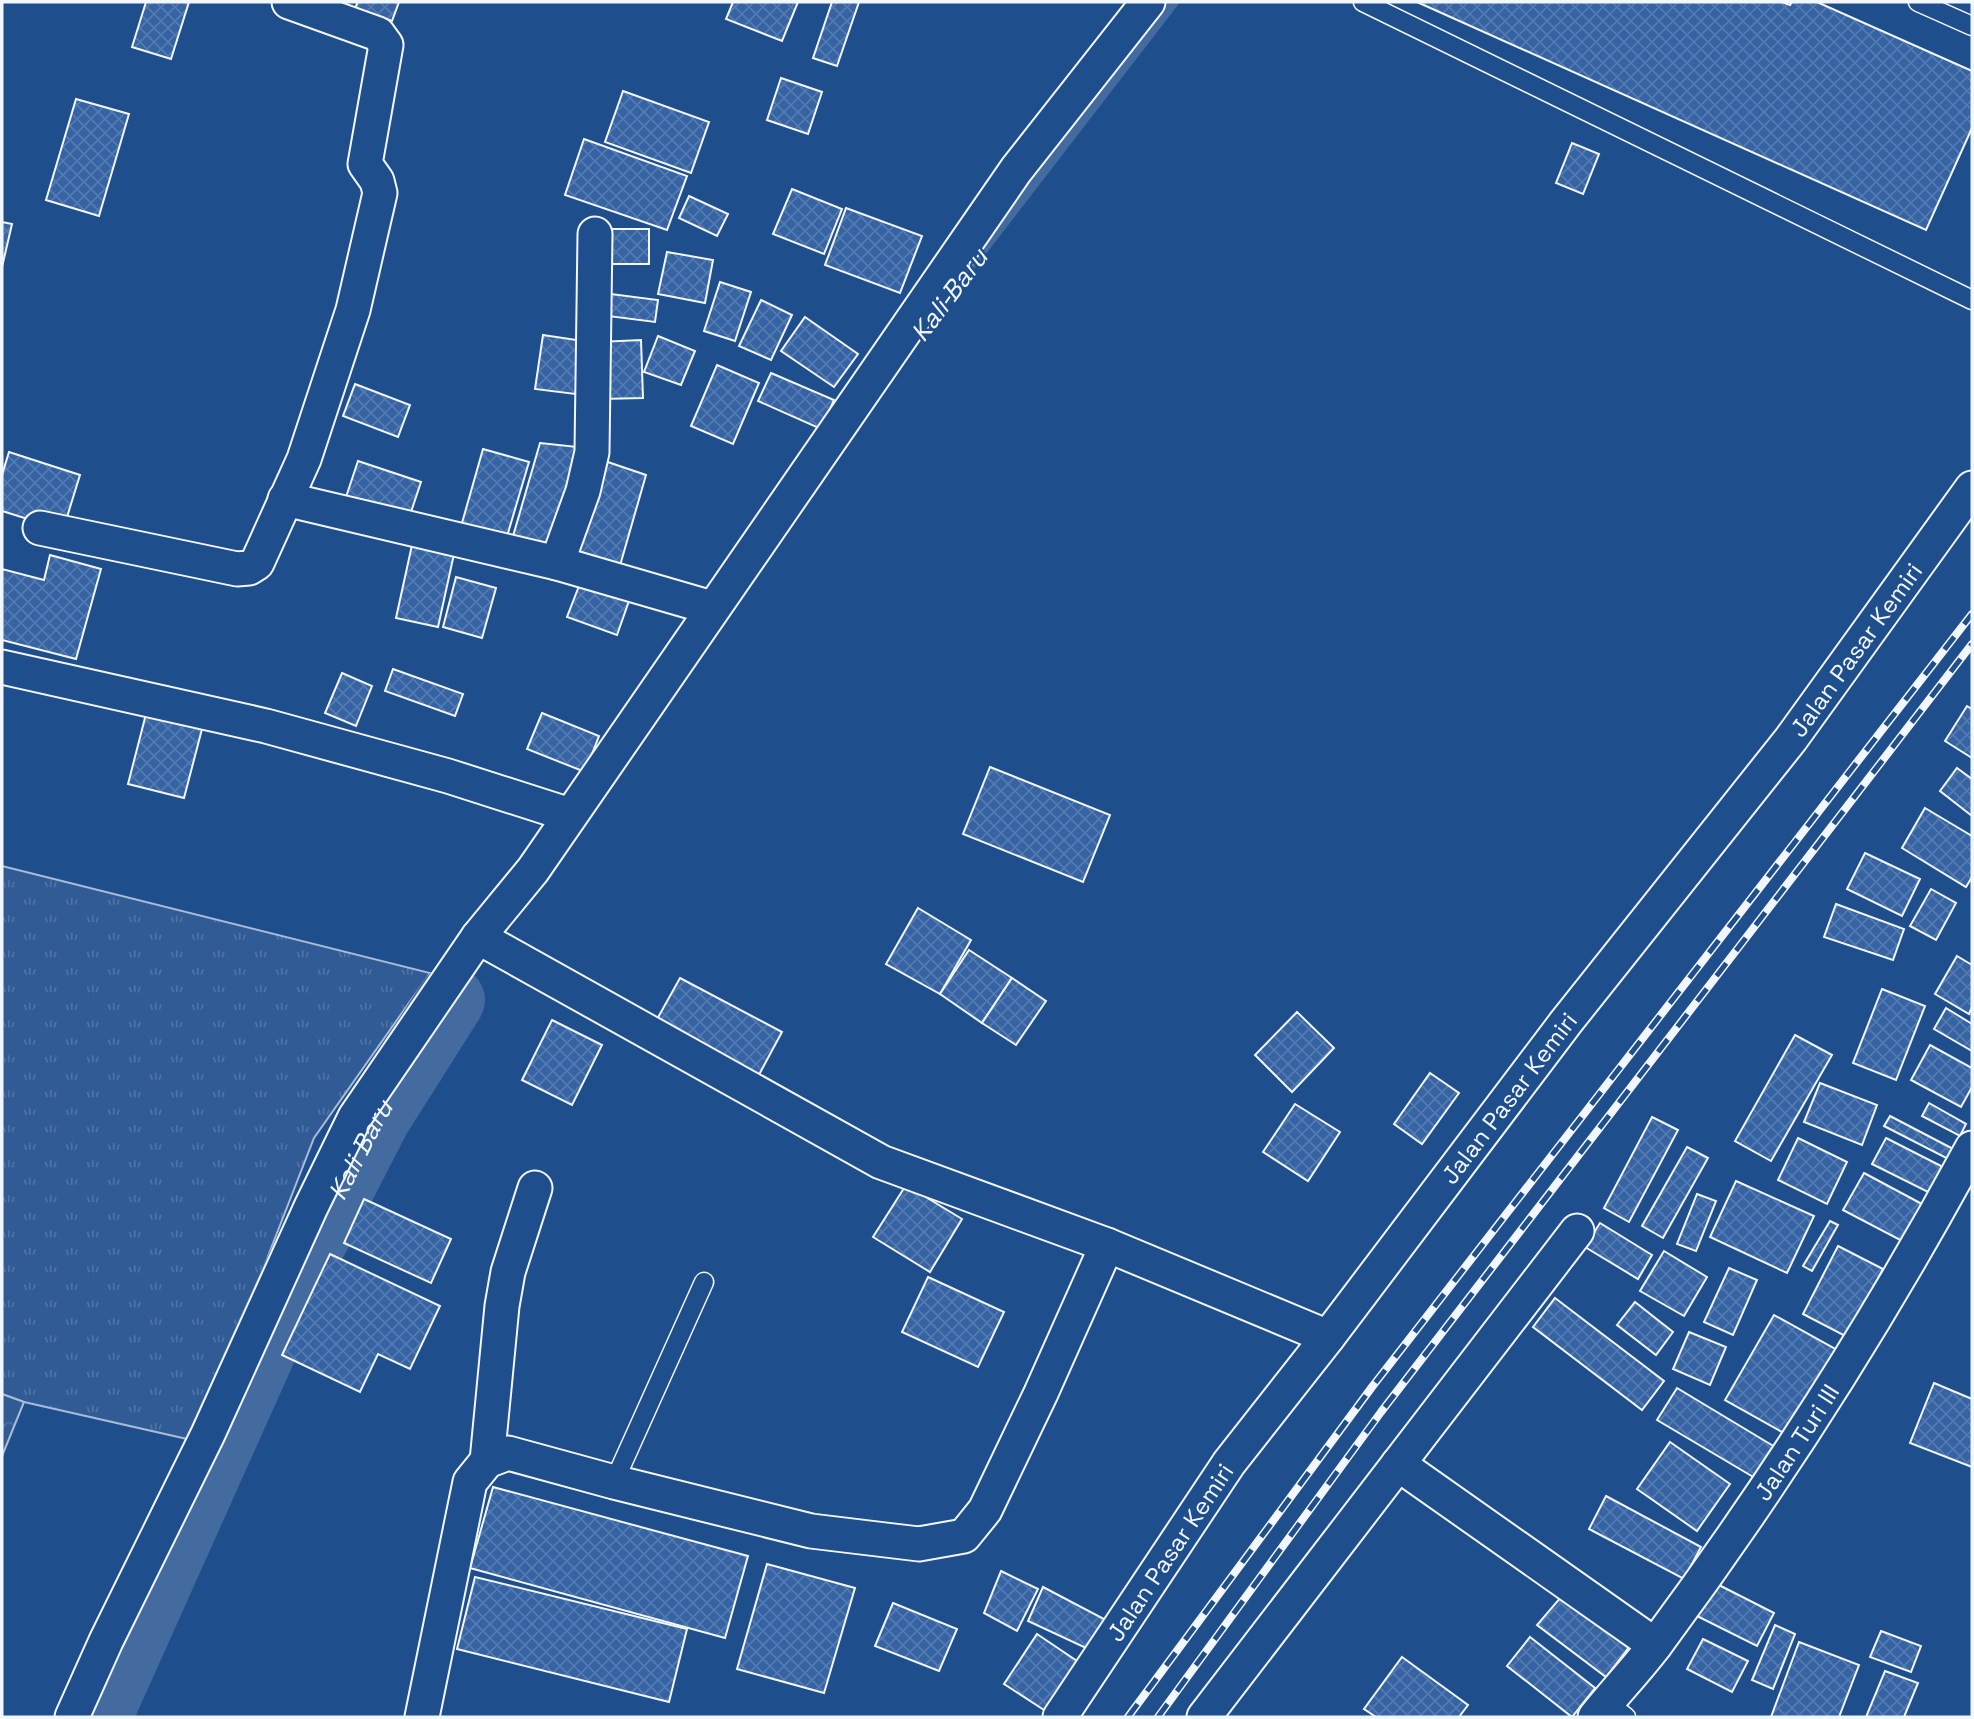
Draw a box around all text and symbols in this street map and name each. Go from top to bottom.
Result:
water label: Kali Baru [903,241,996,348]
street label: Jalan Pasar Kemiri [1782,556,1929,743]
street label: Jalan Pasar Kemiri [1434,1006,1583,1190]
water label: Kali Baru [320,1092,401,1206]
street label: Jalan Turi III [1747,1378,1846,1506]
street label: Jalan Pasar Kemiri [1099,1457,1240,1647]

